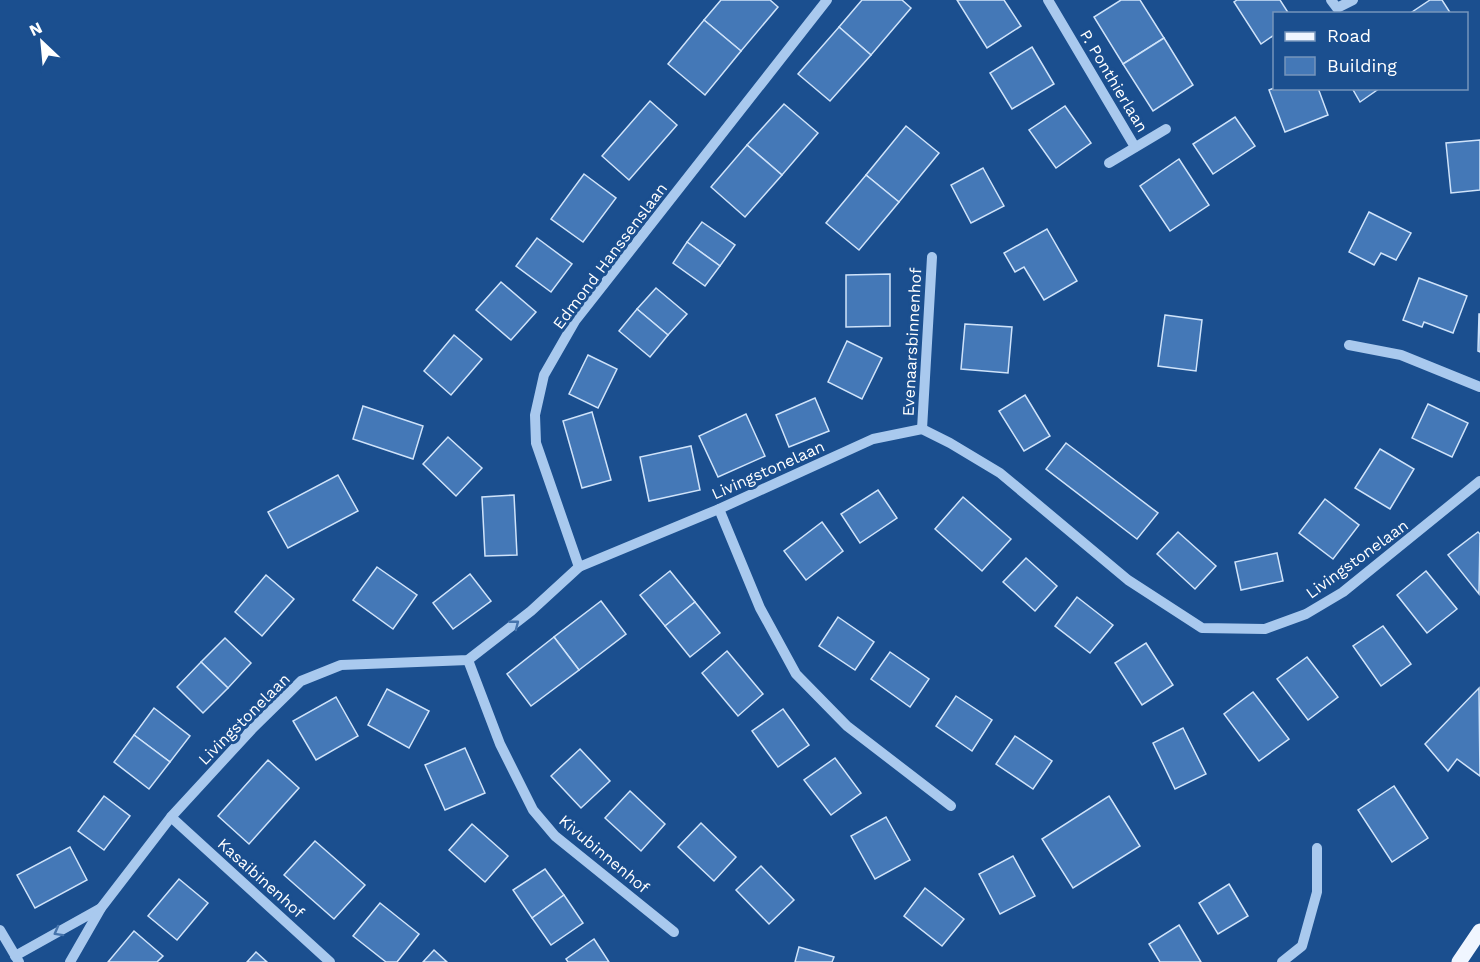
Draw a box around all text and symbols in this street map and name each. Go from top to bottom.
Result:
north arrow [12,12,72,72]
legend [1273,12,1468,90]
text: N [26,18,45,40]
text: Road [1327,25,1371,46]
street label: P. Ponthierlaan [1076,26,1152,136]
text: Building [1327,55,1397,76]
street label: Edmond Hanssenslaan [549,179,671,333]
street label: Evenaarsbinnenhof [899,267,925,417]
street label: Livingstonelaan [709,437,827,503]
street label: Livingstonelaan [1302,516,1412,602]
one-way arrow [508,620,519,631]
street label: Livingstonelaan [194,669,294,769]
street label: Kivubinnenhof [555,811,653,898]
street label: Kasaibinenhof [214,834,309,922]
one-way arrow [54,925,64,936]

